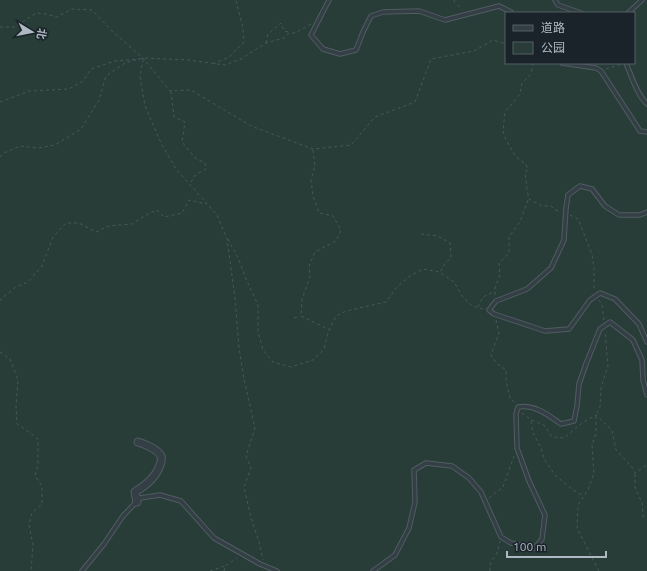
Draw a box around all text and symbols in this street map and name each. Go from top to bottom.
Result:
north arrow [12,12,52,52]
legend [505,12,635,64]
text: 道路 [541,21,565,34]
text: 北 [35,27,49,40]
text: 公园 [541,41,565,54]
scale bar [507,533,606,559]
text: 100 m [513,540,546,553]

